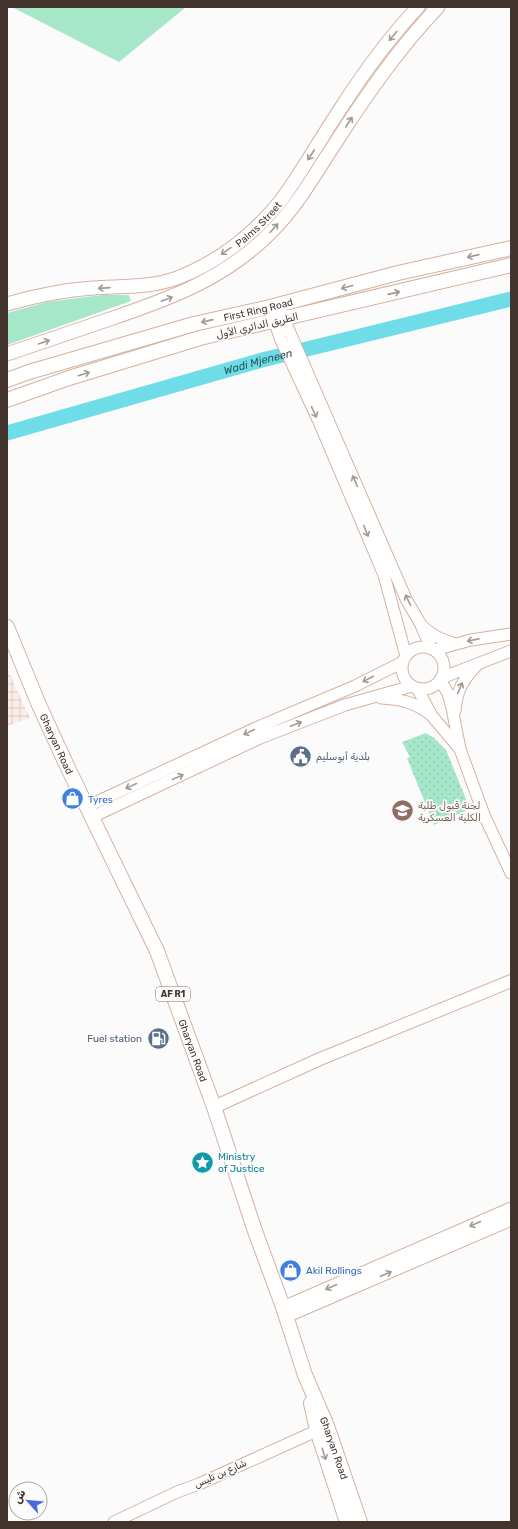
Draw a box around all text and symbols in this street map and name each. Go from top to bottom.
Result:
one-way arrow [388,31,397,42]
one-way arrow [345,117,353,128]
one-way arrow [307,149,315,160]
street label: Palms Street [233,199,285,250]
one-way arrow [270,223,279,234]
one-way arrow [220,247,231,255]
one-way arrow [467,252,480,260]
one-way arrow [340,283,353,291]
one-way arrow [98,284,111,291]
one-way arrow [387,288,400,296]
one-way arrow [160,295,172,303]
street label: First Ring Road [223,296,294,324]
street label: الطريق الدائري الأول [215,311,300,342]
one-way arrow [201,317,214,325]
one-way arrow [38,337,50,345]
water label: Wadi Mjeneen [222,347,294,378]
one-way arrow [77,370,90,377]
one-way arrow [311,406,318,418]
one-way arrow [351,476,358,488]
one-way arrow [363,525,370,537]
one-way arrow [403,595,411,607]
one-way arrow [466,637,479,645]
one-way arrow [362,676,374,684]
one-way arrow [457,682,464,694]
street label: Gharyan Road [37,712,75,777]
one-way arrow [290,719,302,727]
one-way arrow [243,729,255,736]
public building icon: بلدية أبوسليم [287,743,313,769]
place label: بلدية أبوسليم [316,751,370,763]
one-way arrow [171,773,183,780]
one-way arrow [126,783,138,790]
shop icon: Tyres [59,786,85,812]
place label: Tyres [88,794,113,806]
school or university icon: لجنة قبول طلبة الكلية العسكرية [389,798,415,824]
place label: لجنة قبول طلبة الكلية العسكرية [418,800,481,824]
road number: AF R1 [156,987,190,1001]
street label: Gharyan Road [176,1018,209,1084]
fuel station icon: Fuel station [145,1025,171,1051]
place label: Fuel station [87,1033,142,1045]
place icon: Ministry of Justice [189,1149,215,1175]
place label: Ministry of Justice [218,1151,265,1175]
one-way arrow [470,1220,482,1228]
shop icon: Akil Rollings [278,1257,304,1283]
place label: Akil Rollings [306,1265,362,1277]
one-way arrow [379,1270,391,1277]
one-way arrow [325,1284,337,1291]
street label: Gharyan Road [317,1415,350,1481]
one-way arrow [321,1447,329,1459]
street label: شارع بن تليس [192,1457,249,1492]
north arrow [8,1481,48,1521]
text: ش [11,1487,29,1506]

